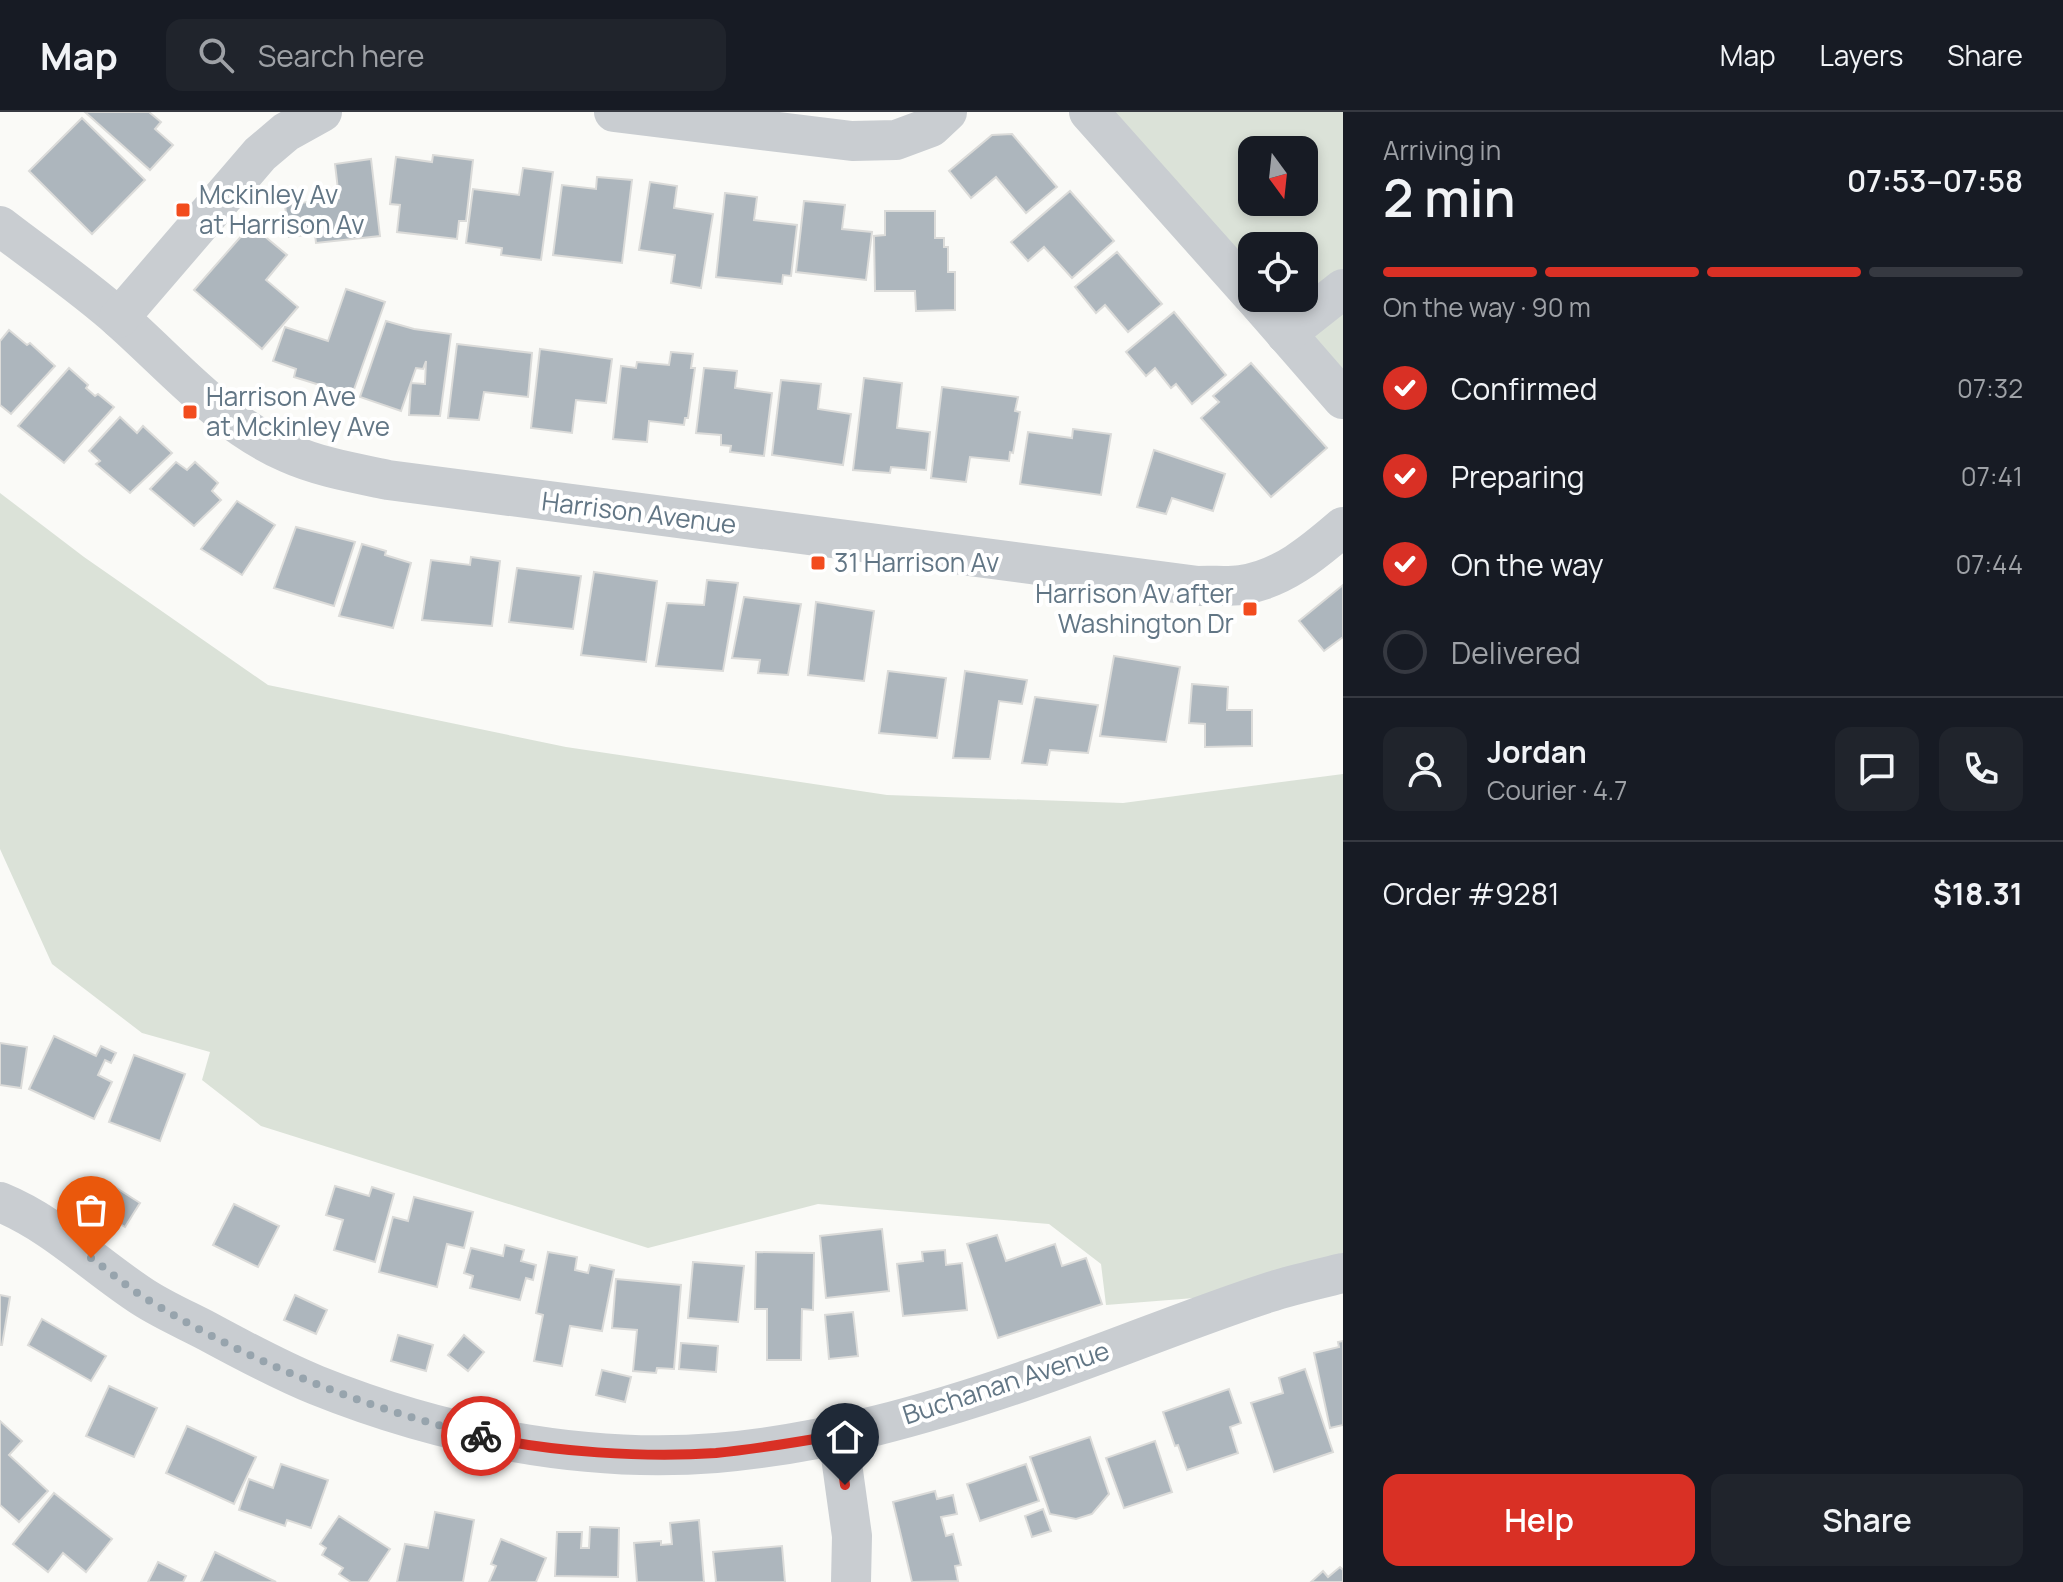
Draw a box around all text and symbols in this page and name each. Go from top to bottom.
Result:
search box [166,19,726,91]
text: Map [40,29,118,81]
icon: search [194,33,238,77]
text: Search here [258,35,425,76]
text: Map [1720,36,1776,74]
text: Layers [1820,36,1903,74]
text: Share [1947,36,2023,74]
text: Arriving in [1383,132,1501,168]
north arrow [1238,136,1318,216]
map controls [1238,136,1318,312]
text: 07:53–07:58 [1847,160,2023,201]
text: 2 min [1383,162,1516,233]
place label: Mckinley Av at Harrison Av [199,176,364,242]
marker: Mckinley Av at Harrison Av [174,201,192,219]
button: locate [1238,232,1318,312]
text: On the way · 90 m [1383,289,1591,325]
icon: check [1383,366,1427,410]
text: Confirmed [1451,368,1598,409]
text: 07:32 [1957,370,2023,406]
place label: Harrison Ave at Mckinley Ave [206,378,390,444]
marker: Harrison Ave at Mckinley Ave [181,403,199,421]
icon: check [1383,454,1427,498]
text: Preparing [1451,456,1585,497]
text: 07:41 [1961,458,2023,494]
street label: Harrison Avenue [540,482,738,542]
icon: check [1383,542,1427,586]
place label: 31 Harrison Av [834,544,999,580]
text: On the way [1451,544,1604,585]
text: 07:44 [1955,546,2023,582]
marker: 31 Harrison Av [809,554,827,572]
place label: Harrison Av after Washington Dr [1035,575,1234,641]
marker: Harrison Av after Washington Dr [1241,600,1259,618]
text: Delivered [1451,632,1581,673]
button: person [1383,727,1467,811]
button: chat [1835,727,1919,811]
button: phone [1939,727,2023,811]
text: Jordan [1487,731,1587,772]
text: Courier · 4.7 [1487,772,1627,808]
text: Order #9281 [1383,873,1560,914]
text: $18.31 [1933,873,2023,914]
pin [57,1176,125,1258]
icon: bag [69,1188,113,1232]
street label: Buchanan Avenue [898,1332,1114,1432]
courier [441,1396,521,1476]
pin [811,1403,879,1485]
icon: bike [459,1414,503,1458]
icon: home [823,1415,867,1459]
button: Help [1383,1474,1695,1566]
button: Share [1711,1474,2023,1566]

